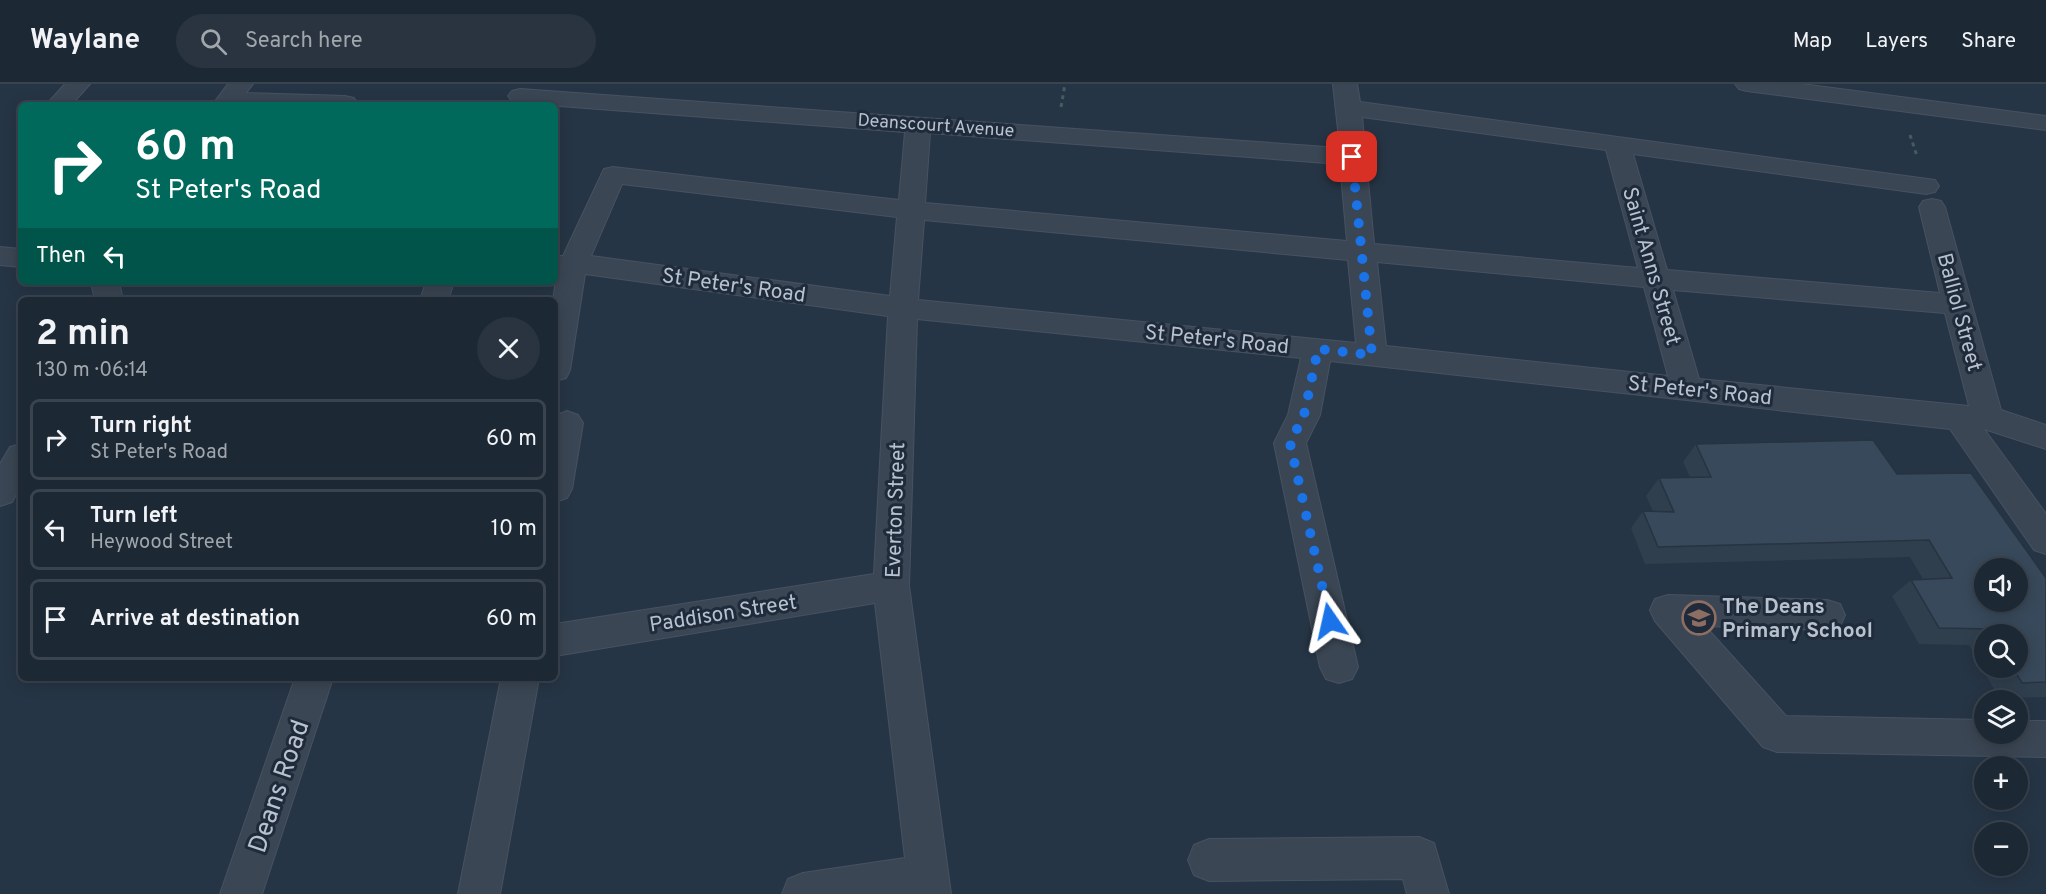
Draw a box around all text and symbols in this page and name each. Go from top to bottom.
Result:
search box [176,14,596,68]
text: Waylane [30,23,140,59]
icon: search [197,25,230,58]
text: Search here [245,28,363,55]
text: Map [1793,28,1832,55]
text: Layers [1865,28,1928,55]
text: Share [1961,28,2016,55]
street label: Deanscourt Avenue [857,110,1015,143]
text: 60 m [135,122,236,175]
icon: right [36,126,114,204]
pin [1326,131,1377,182]
icon: arrive [1335,140,1368,173]
text: St Peter's Road [135,174,321,208]
street label: Saint Anns Street [1615,184,1686,349]
icon: left [98,240,131,273]
text: Then [36,243,86,270]
street label: Balliol Street [1930,250,1987,374]
street label: St Peter's Road [660,263,807,310]
text: 2 min [36,312,130,358]
button: close [477,317,540,380]
street label: St Peter's Road [1143,319,1290,361]
text: 130 m · 06:14 [36,358,148,384]
street label: St Peter's Road [1626,370,1773,412]
text: Turn right [90,413,192,440]
icon: right [39,423,72,456]
text: 60 m [486,426,537,453]
text: St Peter's Road [90,440,228,466]
street label: Everton Street [881,442,912,578]
text: Turn left [90,503,178,530]
icon: left [39,513,72,546]
text: 10 m [491,516,537,543]
text: Heywood Street [90,530,233,556]
map controls [1974,558,2028,876]
button: sound [1974,558,2028,612]
street label: Paddison Street [648,589,799,639]
position arrow [1298,589,1362,653]
place label: The Deans Primary School [1722,594,1873,645]
school or university icon: The Deans Primary School [1681,600,1717,636]
icon: arrive [39,603,72,636]
text: Arrive at destination [90,606,300,633]
text: 60 m [486,606,537,633]
button: search [1974,624,2028,678]
button: layers [1974,690,2028,744]
street label: Deans Road [242,716,319,858]
button: + [1974,756,2028,810]
button: − [1974,822,2028,876]

